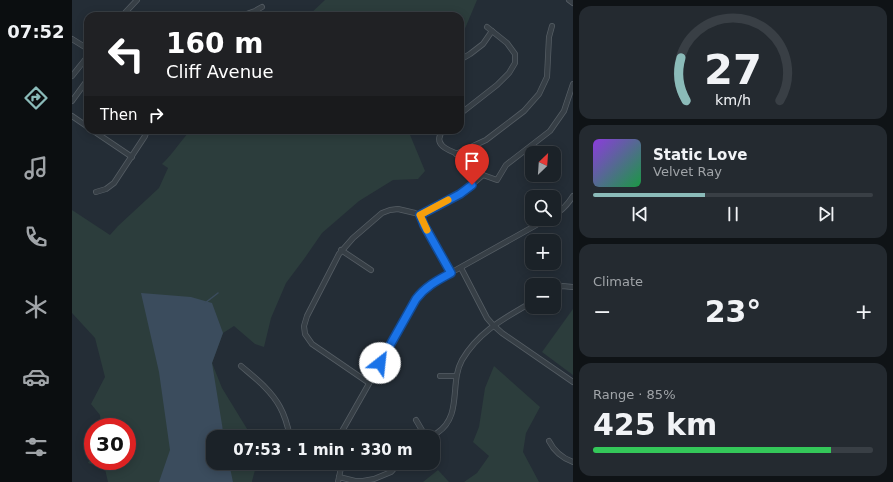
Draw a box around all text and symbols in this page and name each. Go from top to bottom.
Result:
text: 07:52 [7,21,65,42]
text: 160 m [166,27,263,60]
icon: left [100,28,152,80]
text: 27 [704,44,762,93]
text: Cliff Avenue [166,61,274,82]
icon: directions [22,84,50,112]
text: km/h [715,91,751,107]
icon: right [145,104,167,126]
text: Then [100,106,137,124]
pin [455,144,489,185]
north arrow [525,146,561,182]
map controls [525,146,561,314]
text: Static Love [653,146,747,164]
icon: arrive [461,150,483,172]
icon: music [22,154,50,182]
text: Velvet Ray [653,164,722,179]
button: search [525,190,561,226]
icon: previous [629,203,651,225]
icon: pause [722,203,744,225]
icon: next [815,203,837,225]
icon: phone [22,223,50,251]
button: + [525,234,561,270]
text: Climate [593,274,643,289]
button: − [525,278,561,314]
icon: climate [22,293,50,321]
text: 23° [705,294,761,329]
text: − [593,299,611,324]
text: + [855,299,873,324]
position arrow [359,342,401,384]
icon: car [22,363,50,391]
text: Range · 85% [593,387,676,402]
text: 425 km [593,407,717,442]
speed limit sign: 30 [84,418,136,470]
icon: filters [22,433,50,461]
text: 07:53 · 1 min · 330 m [233,441,413,459]

